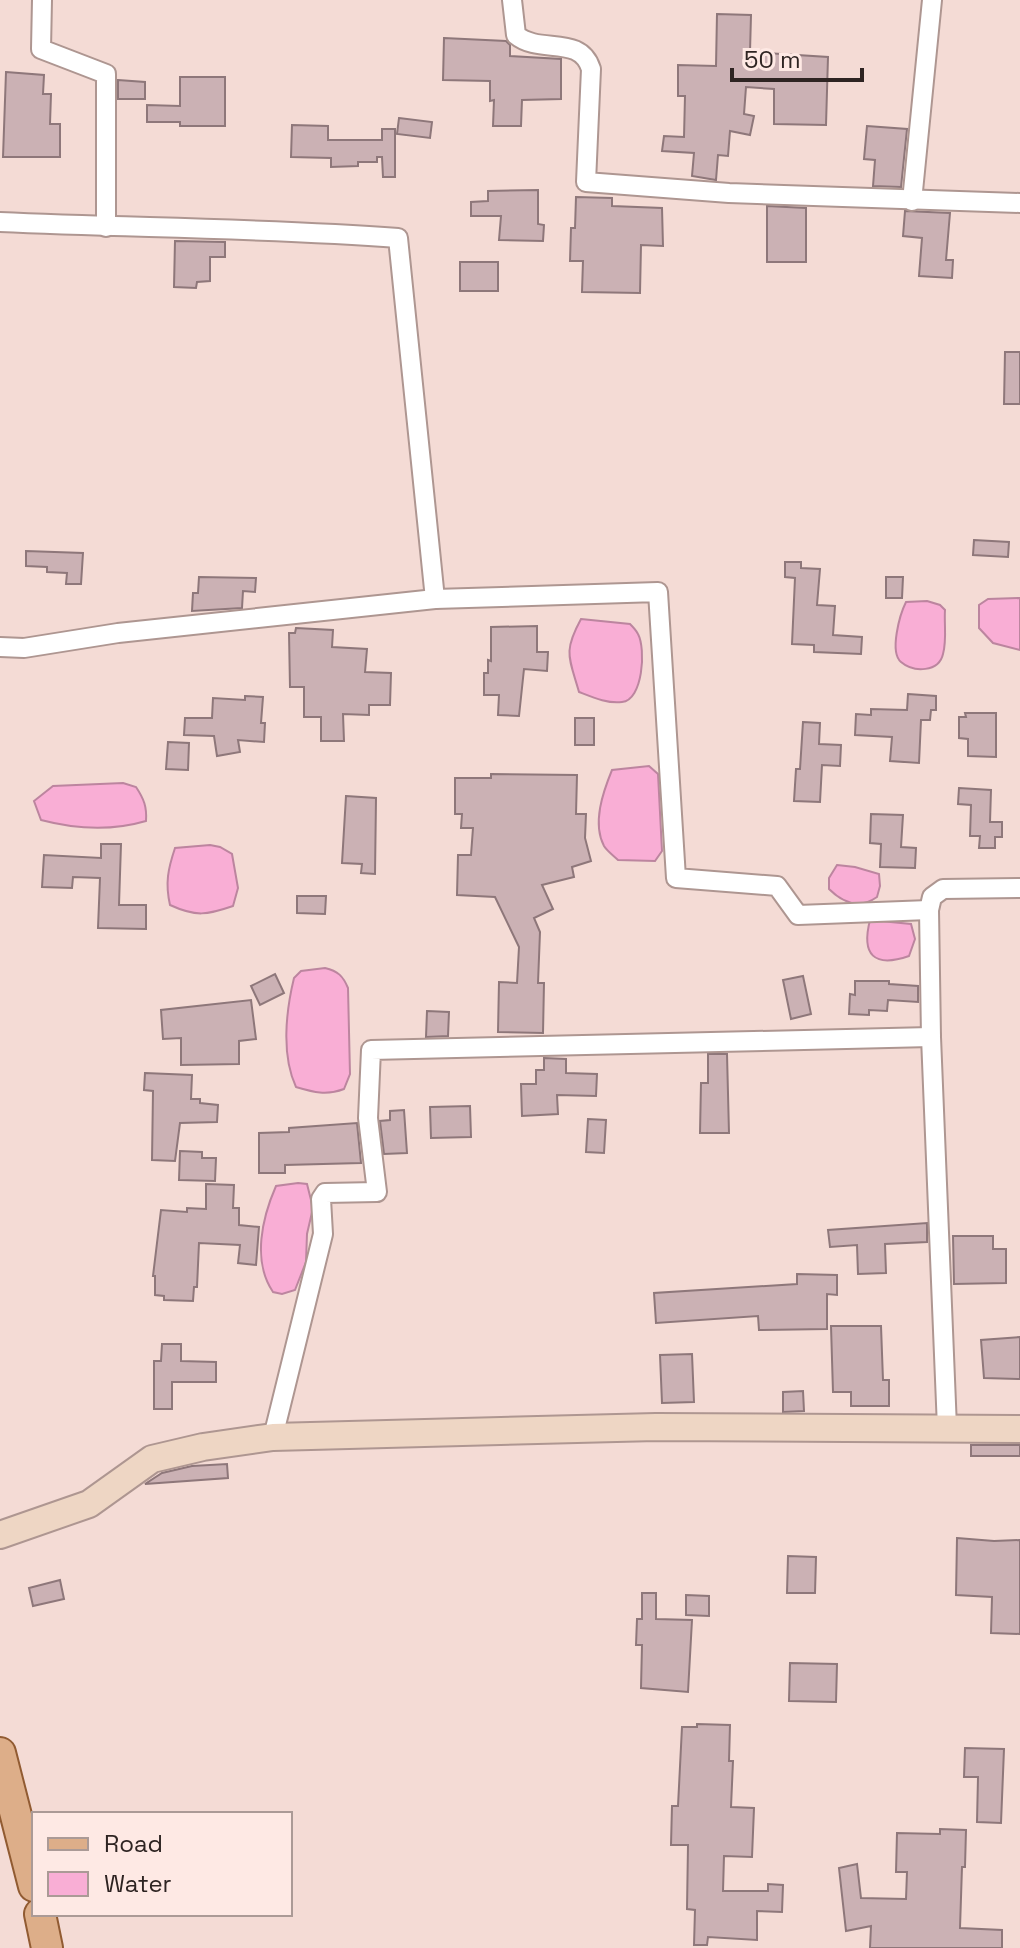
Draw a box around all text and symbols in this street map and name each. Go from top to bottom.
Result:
scale bar [732,32,862,82]
text: 50 m [744,44,801,75]
legend [32,1812,292,1916]
text: Road [104,1828,163,1859]
text: Water [104,1868,172,1899]

